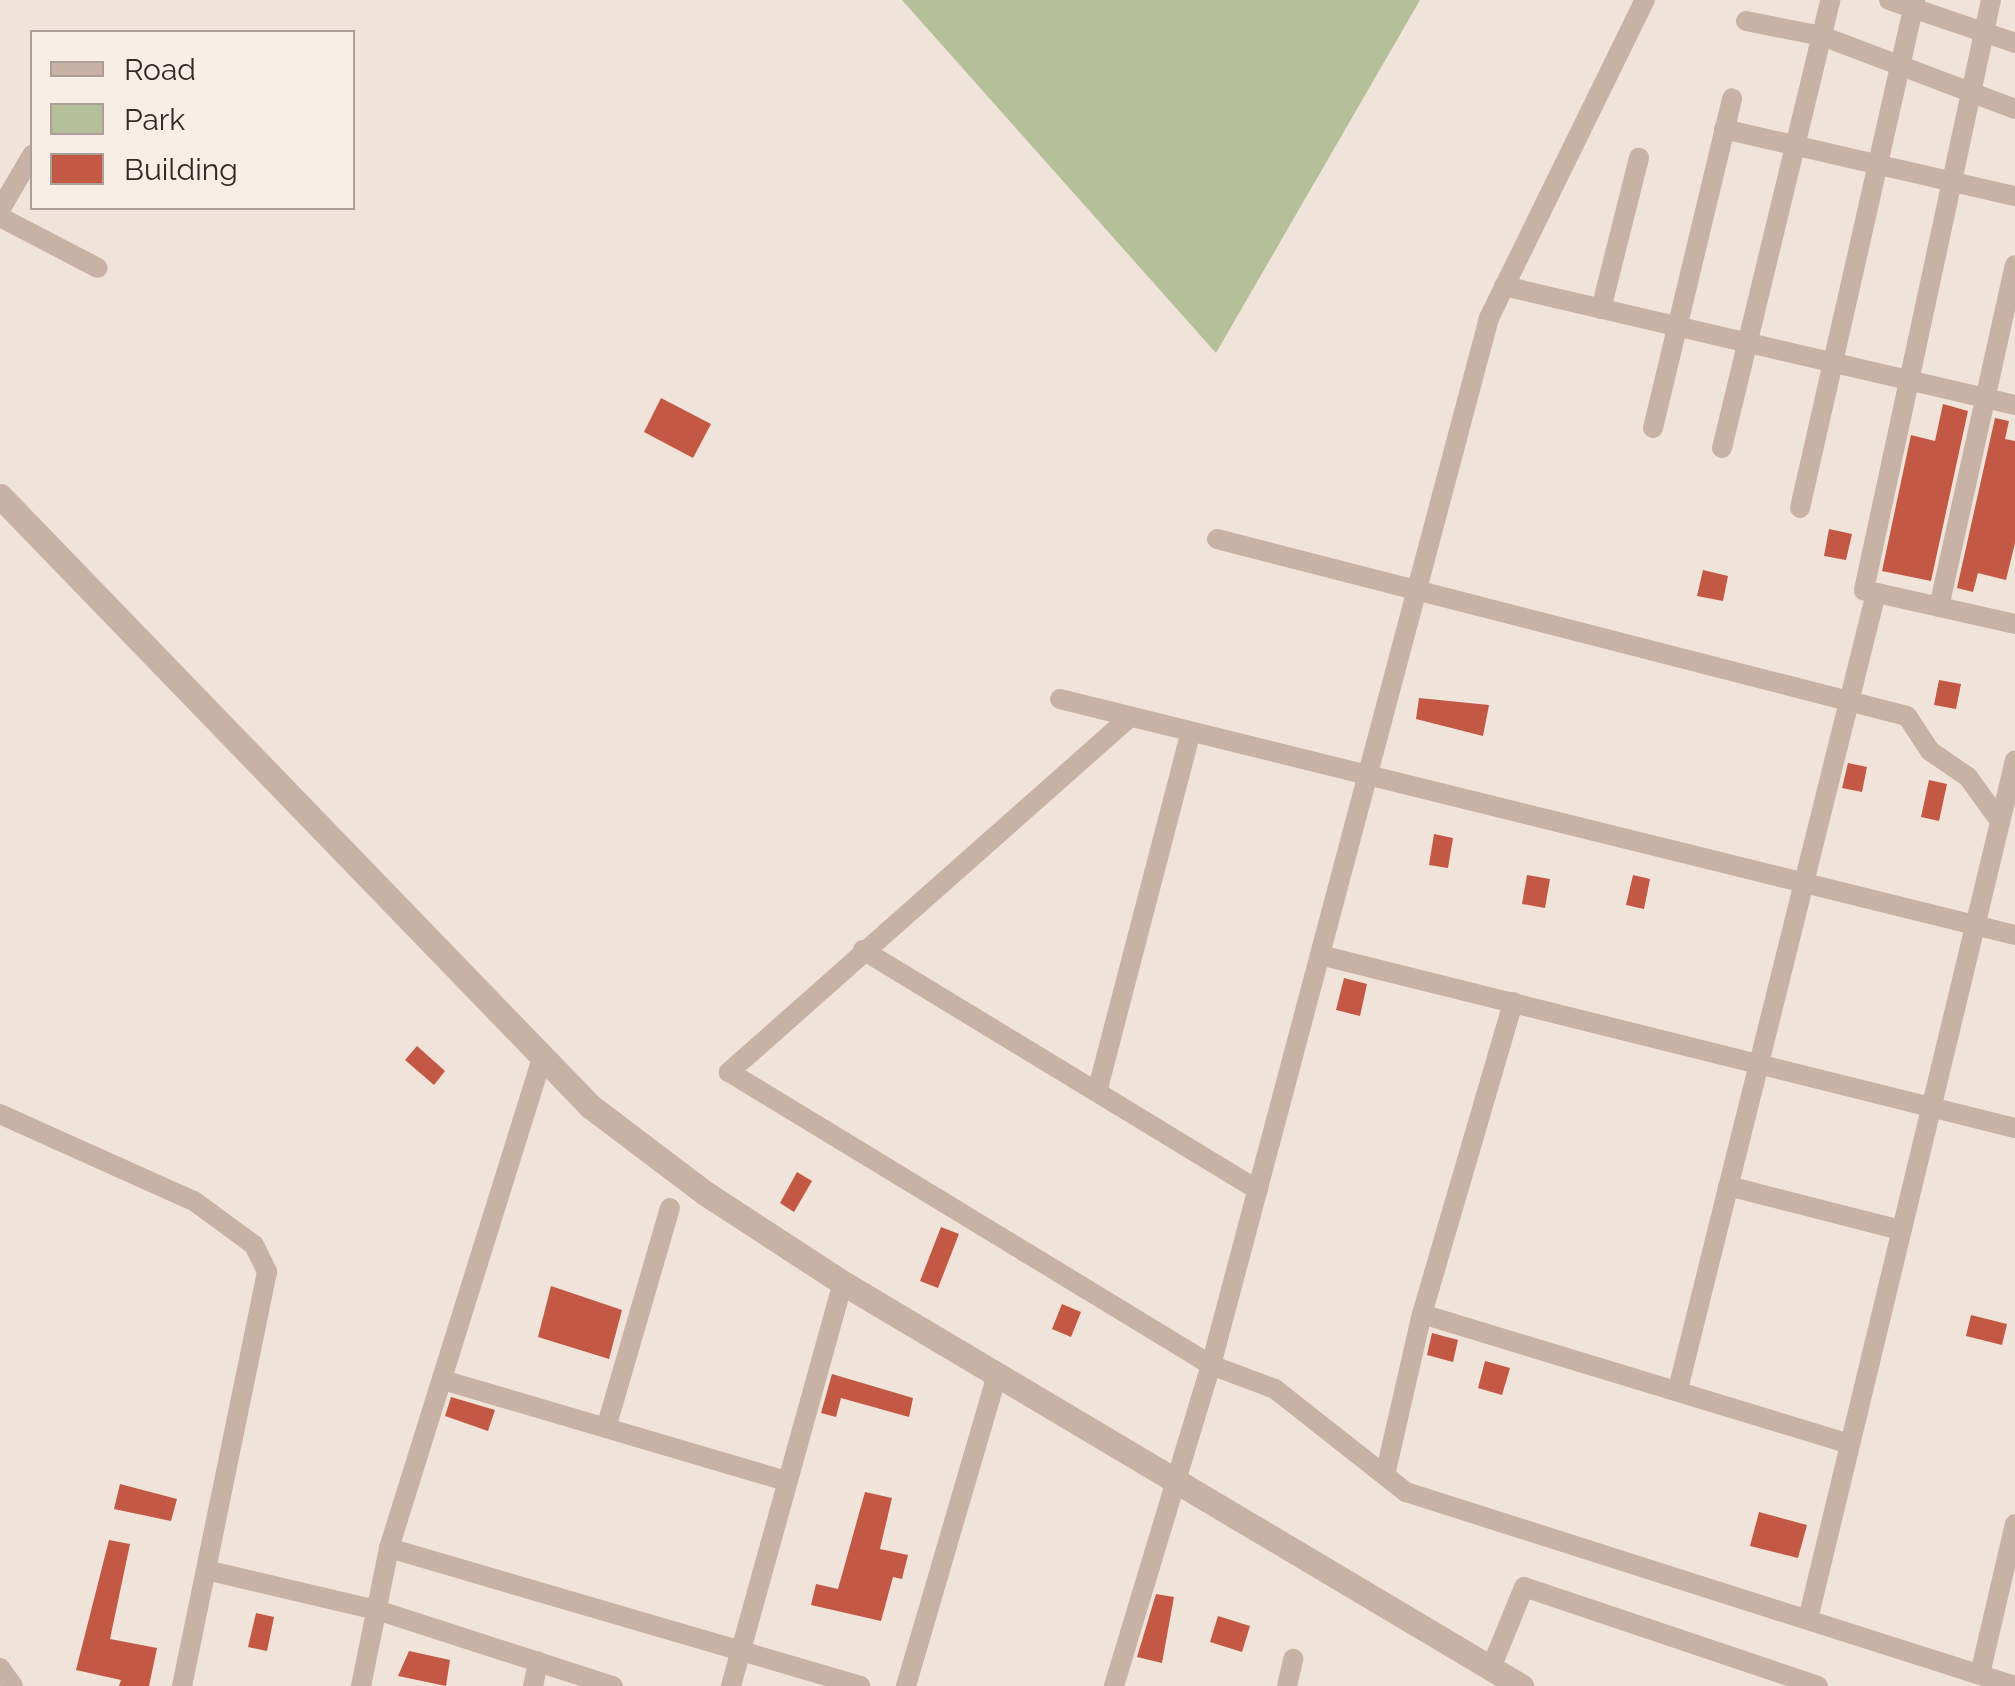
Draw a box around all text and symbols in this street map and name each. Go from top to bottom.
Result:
legend [30,30,355,210]
text: Road [124,52,196,87]
text: Park [124,102,185,137]
text: Building [124,152,238,187]

